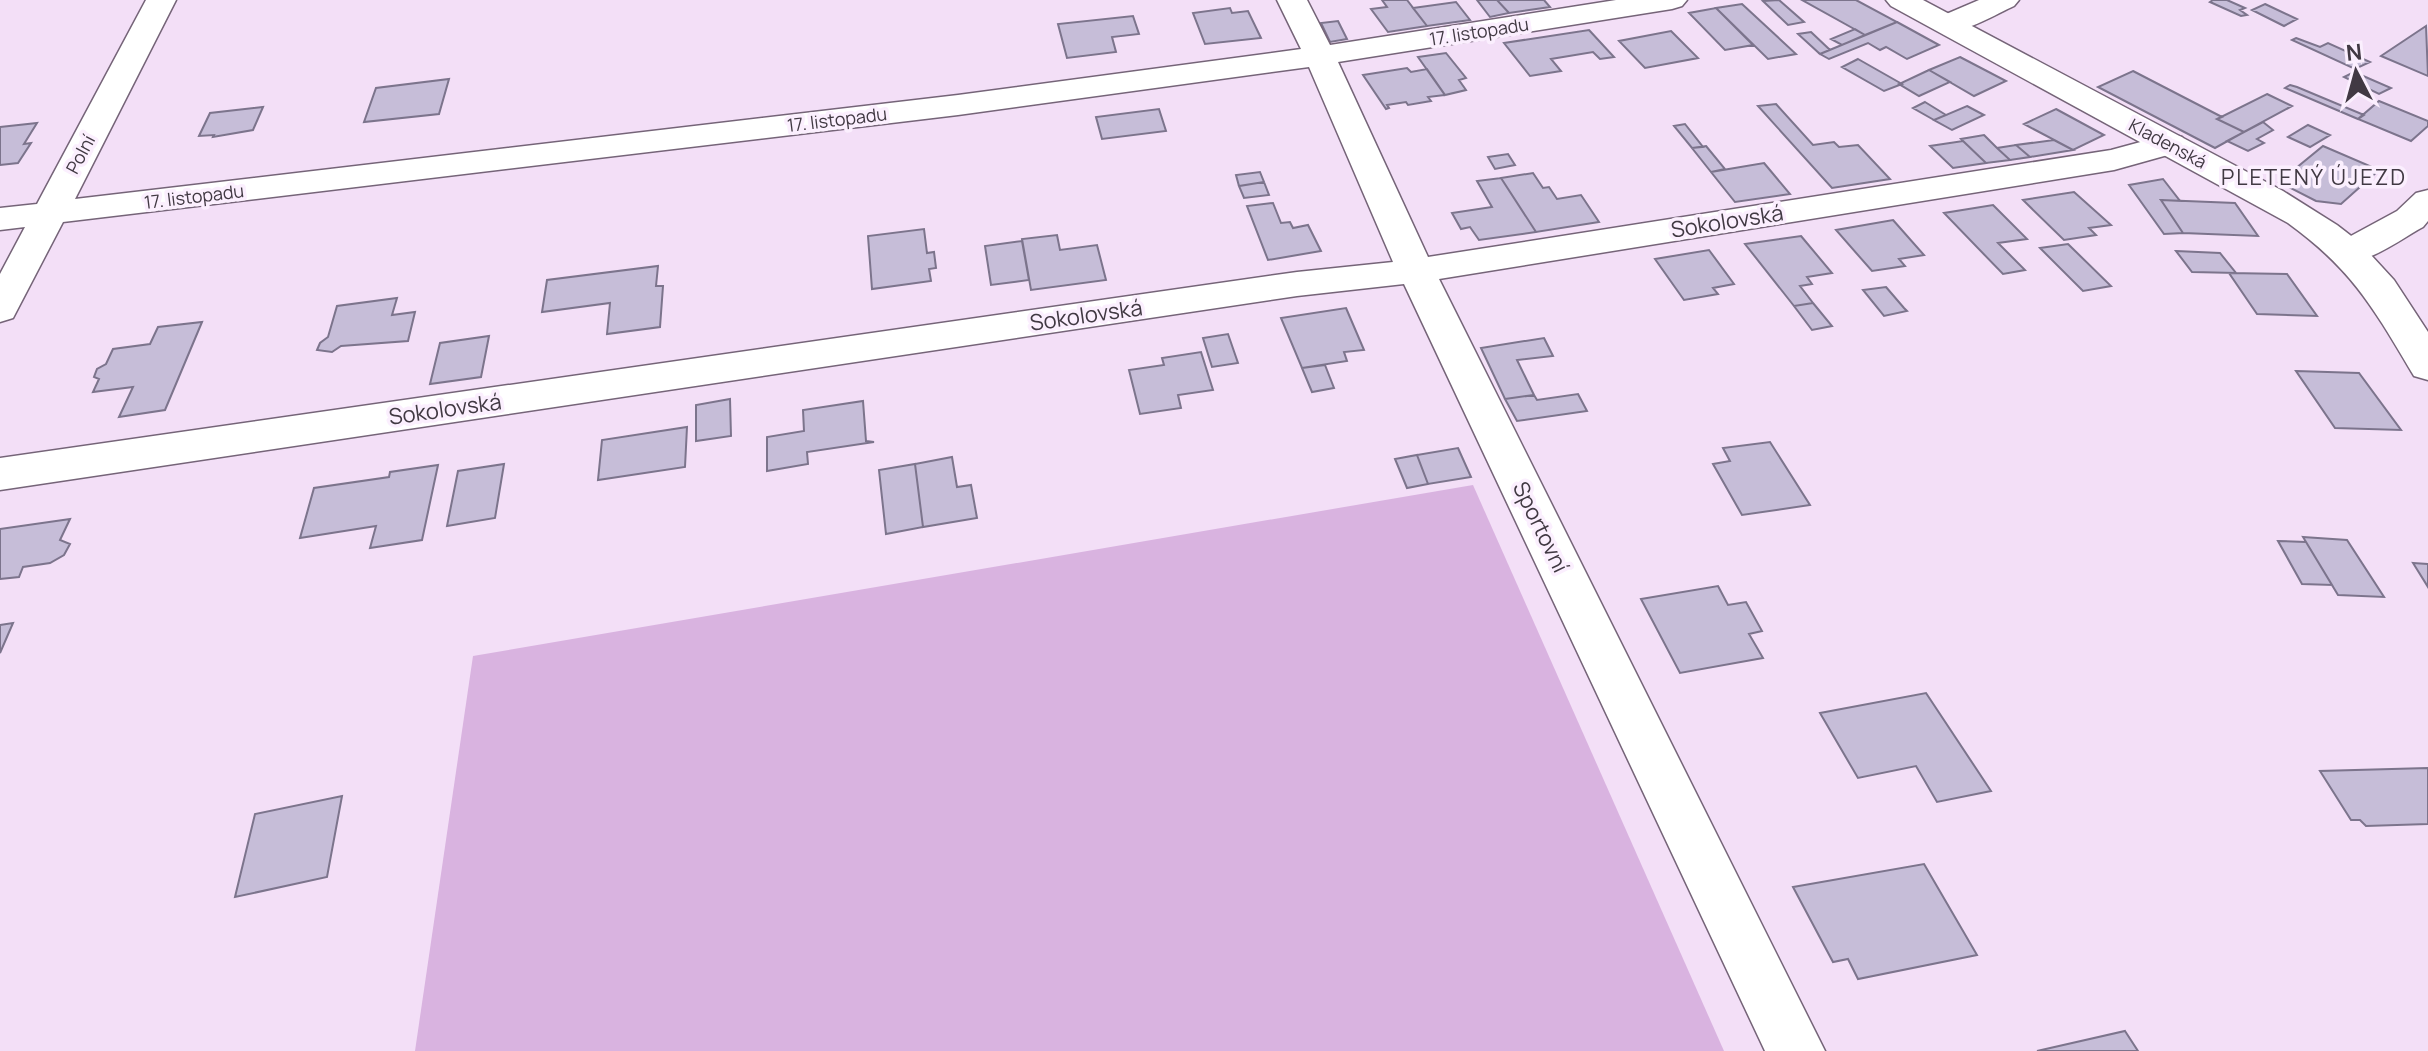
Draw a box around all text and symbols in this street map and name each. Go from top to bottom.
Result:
street label: 17. listopadu [1428,11,1530,51]
north arrow [2316,32,2396,112]
text: N [2344,36,2363,68]
street label: 17. listopadu [786,101,888,137]
street label: Kladenská [2125,112,2211,174]
street label: Polní [60,130,100,178]
district label: PLETENÝ ÚJEZD [2221,162,2407,192]
street label: 17. listopadu [143,178,245,214]
street label: Sokolovská [1669,197,1785,245]
street label: Sokolovská [1028,292,1144,338]
street label: Sokolovská [387,386,503,432]
street label: Sportovní [1506,476,1576,578]

